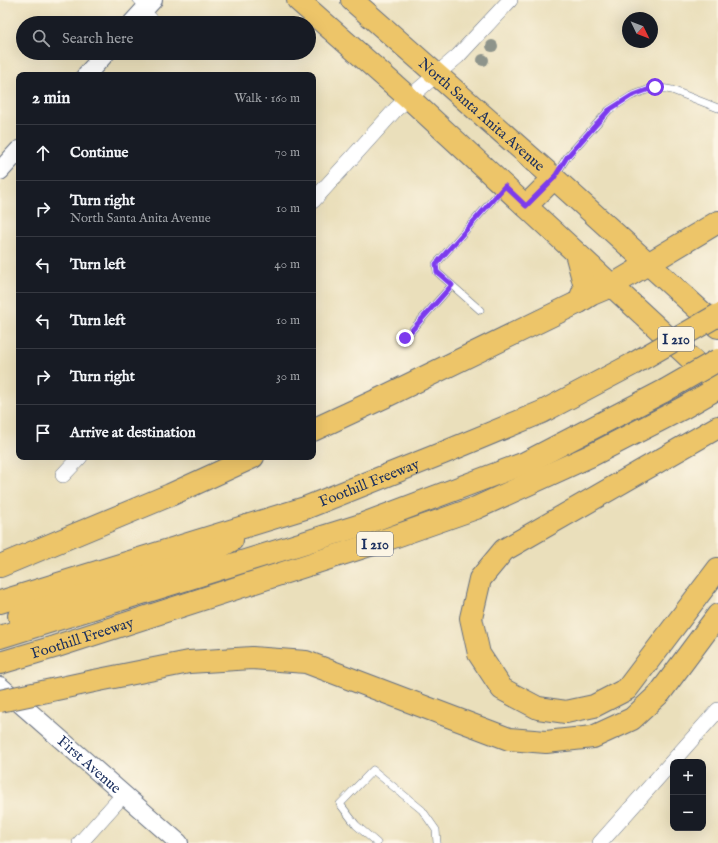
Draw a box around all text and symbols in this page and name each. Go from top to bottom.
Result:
north arrow [622,12,658,48]
search box [16,16,316,60]
icon: search [30,27,52,49]
text: Search here [62,29,133,48]
street label: North Santa Anita Avenue [414,54,549,176]
route start [646,78,664,96]
text: 2 min [32,88,70,109]
text: Walk · 160 m [234,90,300,107]
icon: ahead [32,142,54,164]
text: Continue [70,143,128,162]
text: 70 m [275,144,300,161]
text: Turn right [70,191,135,210]
icon: right [32,198,54,220]
text: 10 m [276,200,300,217]
text: North Santa Anita Avenue [70,210,211,227]
icon: left [32,254,54,276]
text: Turn left [70,255,126,274]
text: 40 m [274,256,300,273]
icon: left [32,310,54,332]
text: Turn left [70,311,126,330]
text: 10 m [276,312,300,329]
road number: I 210 [658,327,694,351]
route end [396,329,414,347]
icon: right [32,366,54,388]
text: Turn right [70,367,135,386]
text: 30 m [276,368,300,385]
icon: arrive [32,422,54,444]
text: Arrive at destination [70,423,196,442]
street label: Foothill Freeway [316,454,423,512]
road number: I 210 [357,532,393,556]
street label: Foothill Freeway [29,613,137,663]
street label: First Avenue [53,732,125,798]
map controls [670,759,706,831]
button: + [670,759,706,795]
button: − [670,795,706,831]

